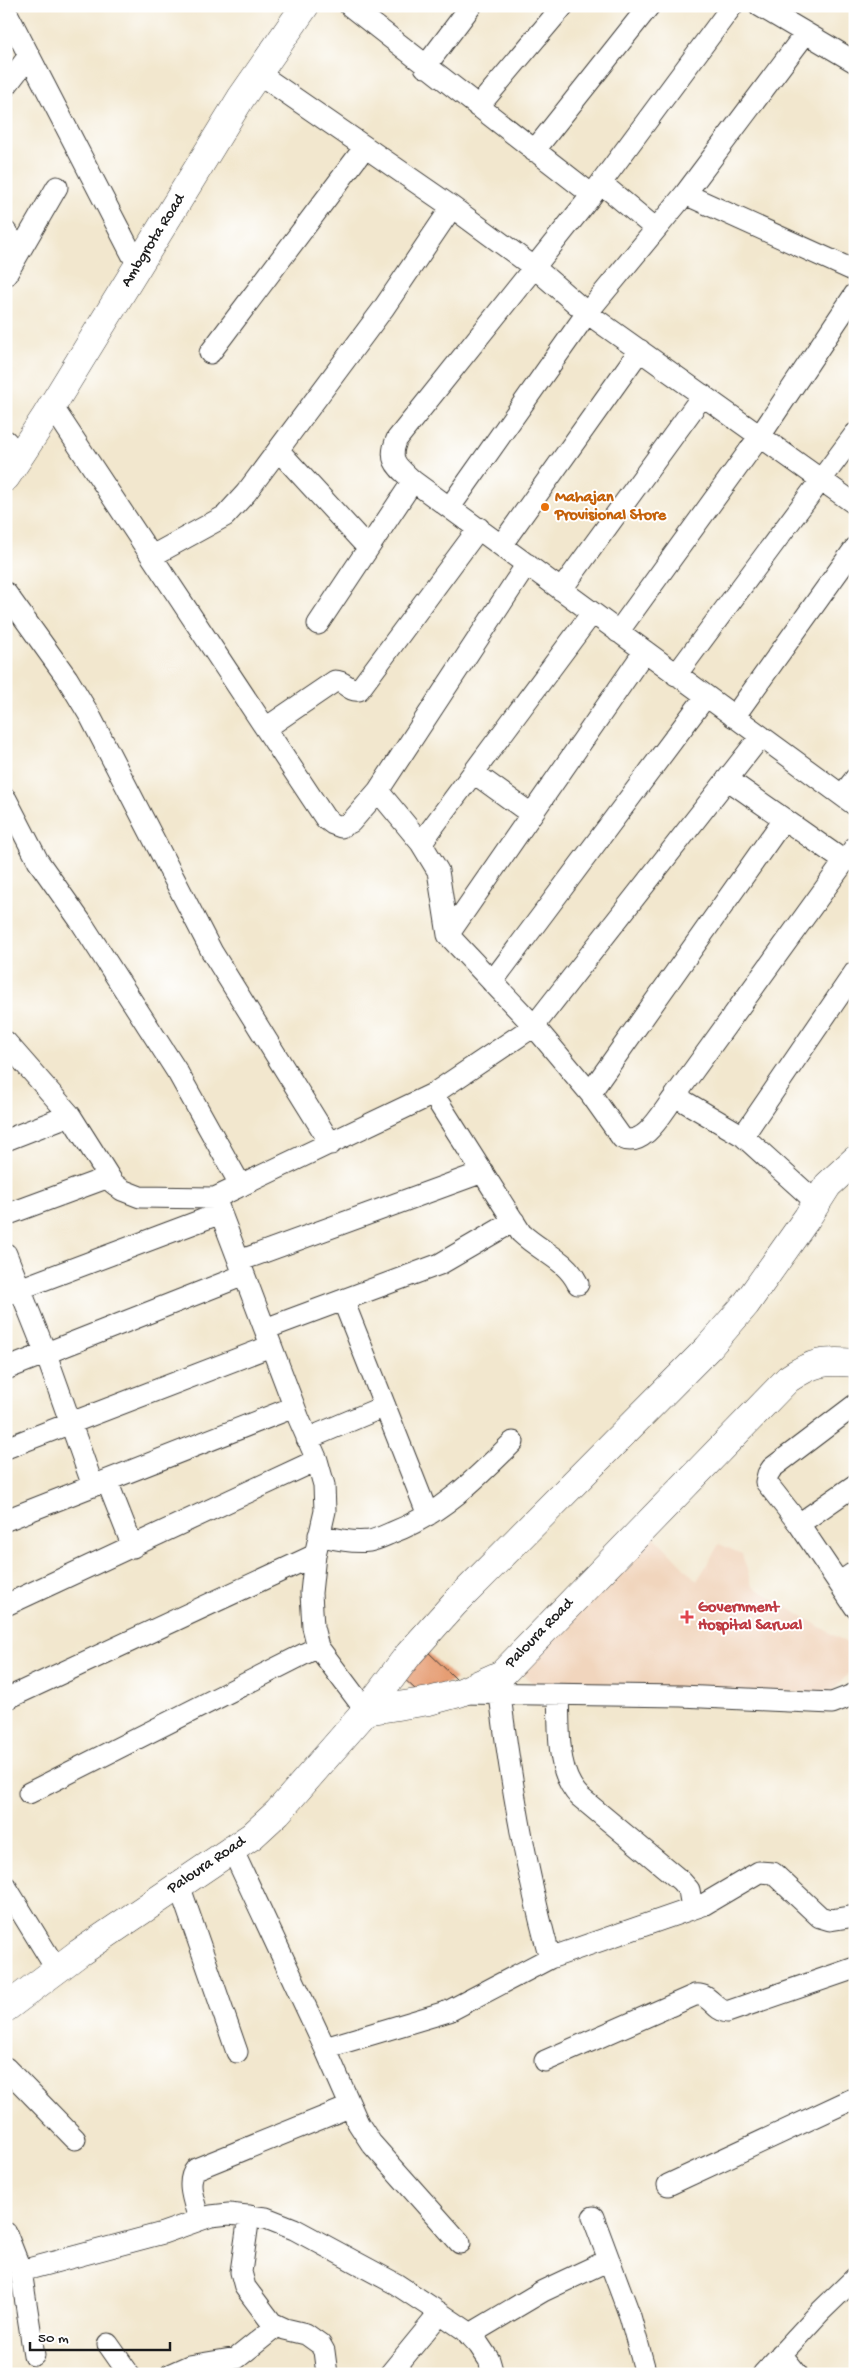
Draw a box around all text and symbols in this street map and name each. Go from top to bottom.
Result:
street label: Ambgrota Road [118,189,191,291]
place label: Mahajan Provisional Store [554,489,667,526]
marker: Mahajan Provisional Store [539,501,551,513]
street label: Paloura Road [501,1594,579,1674]
place label: Government Hospital Sarwal [698,1599,803,1636]
marker: Government Hospital Sarwal [680,1610,694,1624]
street label: Paloura Road [163,1832,251,1900]
scale bar [30,2320,170,2352]
text: 50 m [38,2330,69,2348]

